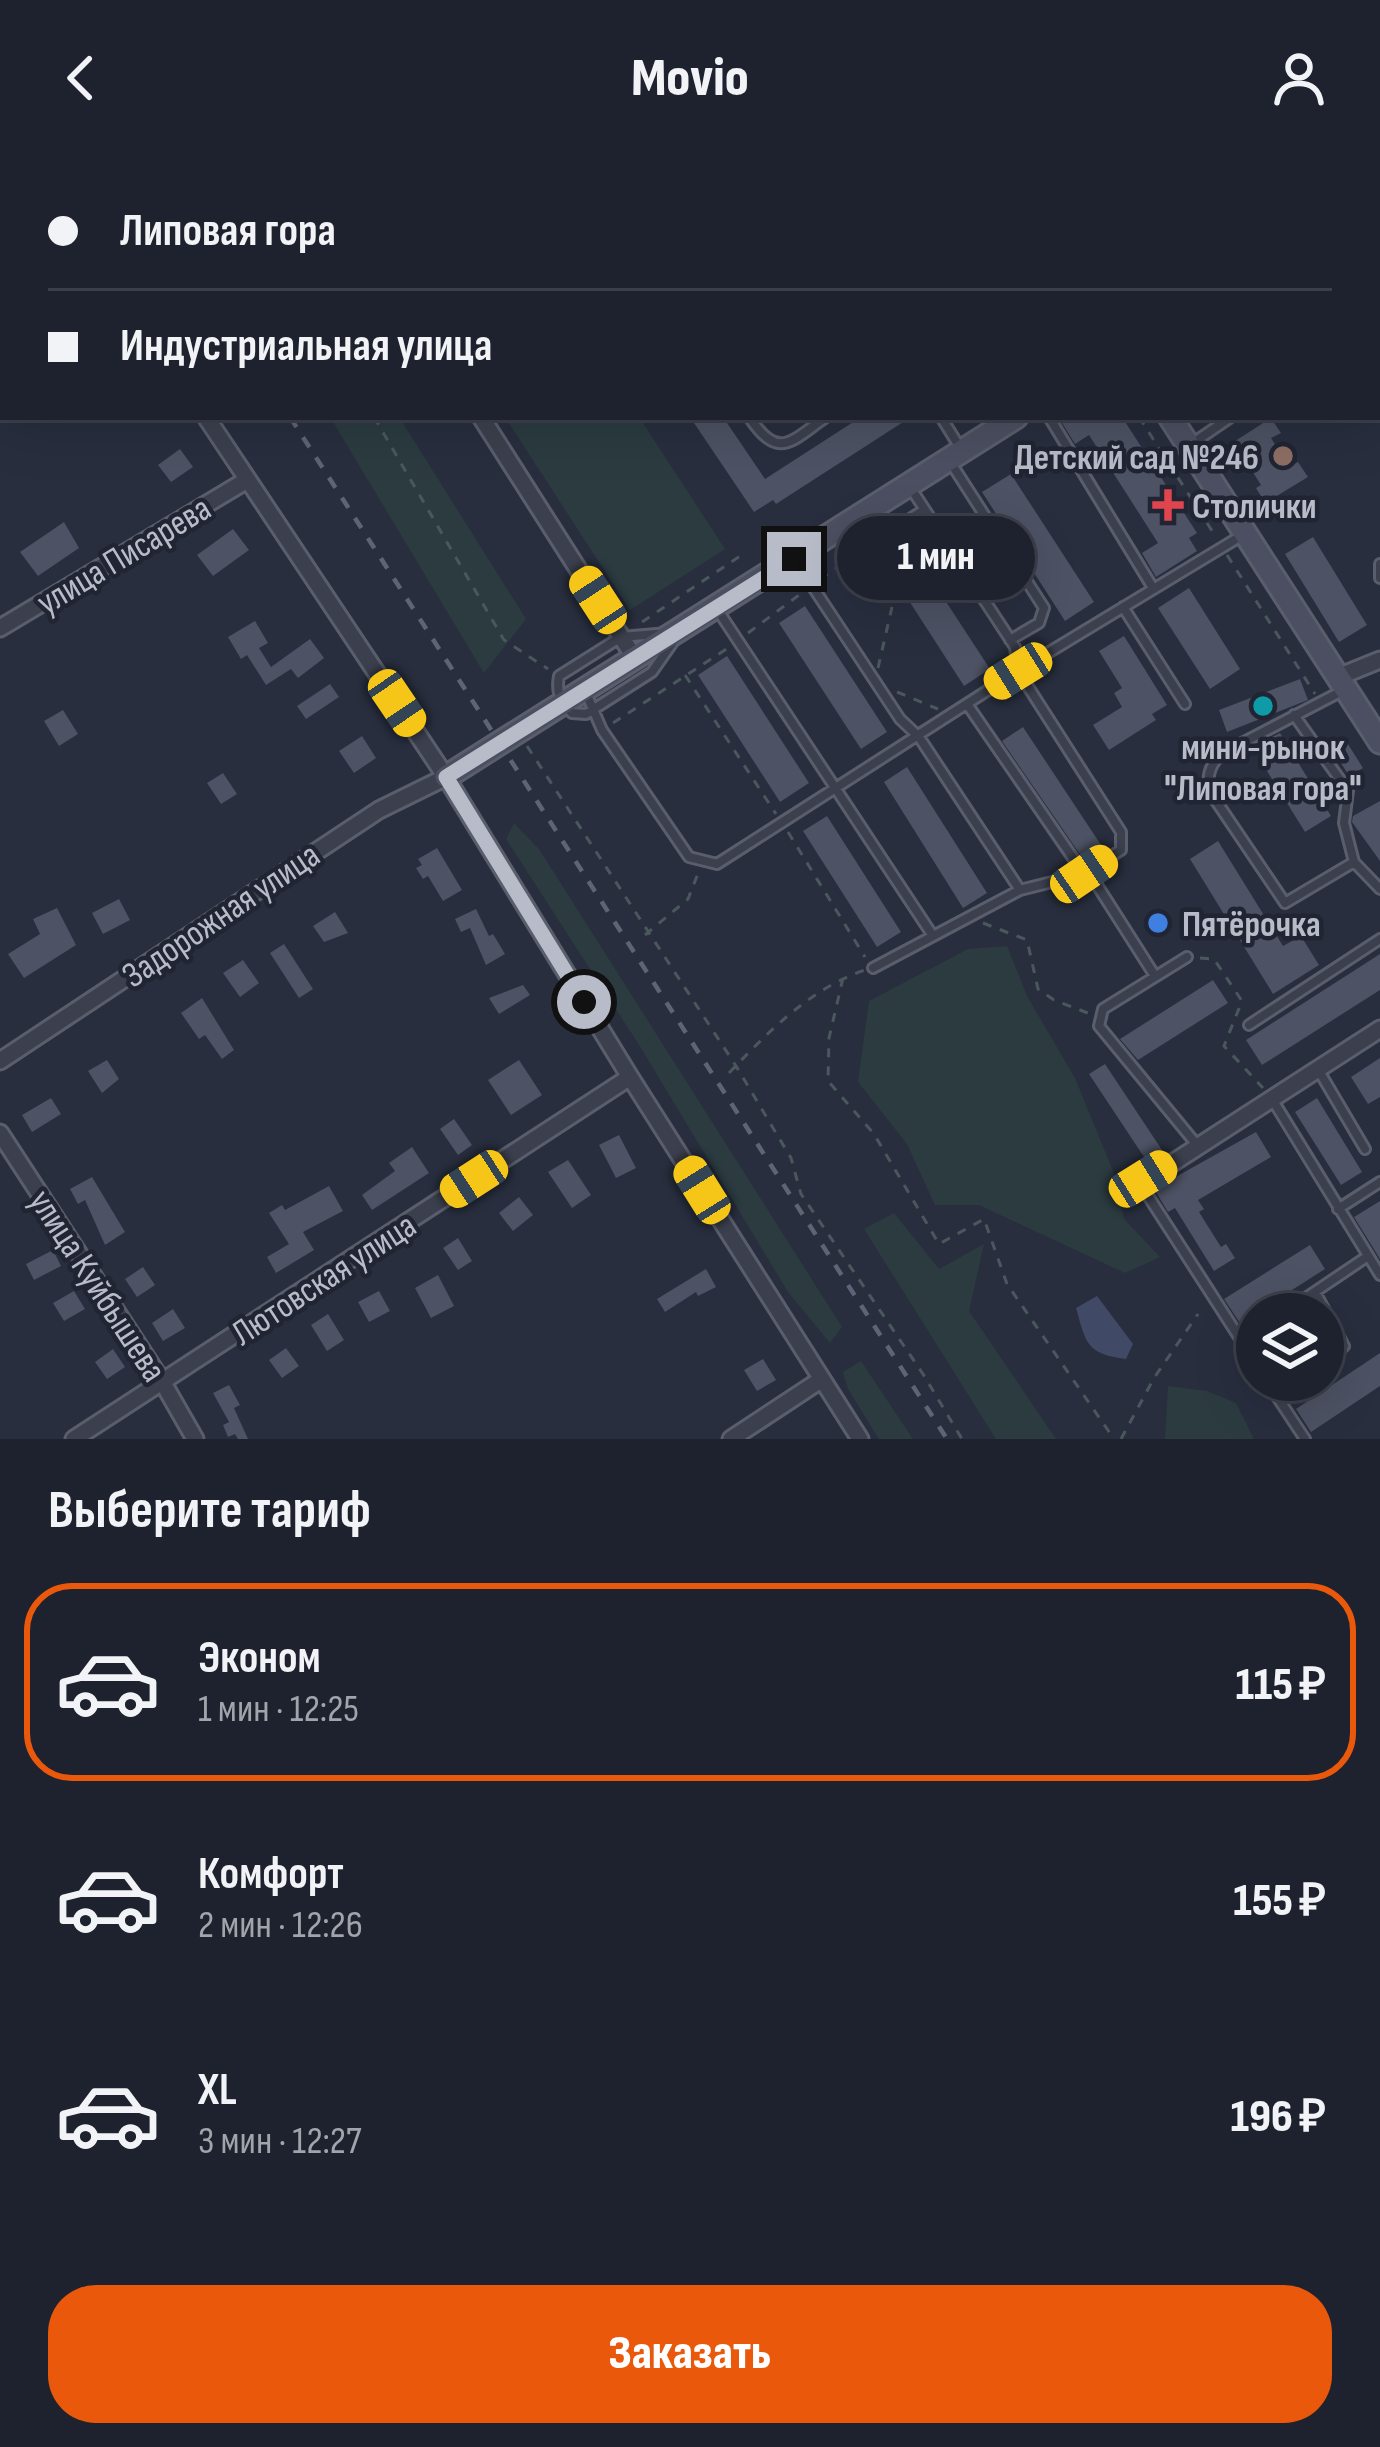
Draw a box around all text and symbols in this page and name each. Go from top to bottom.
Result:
icon: back [48,45,114,111]
icon: person [1266,45,1332,111]
text: Movio [631,46,749,111]
text: Липовая гора [120,204,336,259]
text: Индустриальная улица [120,319,492,374]
place label: Детский сад №246 [1014,437,1259,480]
marker: Детский сад №246 [1270,443,1296,469]
place label: Столички [1192,486,1317,529]
street label: улица Писарева [30,487,219,625]
marker: Столички [1155,492,1181,518]
callout: 1 мин [836,517,1034,601]
route end [767,532,821,586]
text: 1 мин [897,534,975,581]
car [563,560,633,640]
car [978,637,1058,705]
car [362,663,432,743]
marker: мини-рынок "Липовая гора" [1250,693,1276,719]
place label: мини-рынок "Липовая гора" [1164,727,1362,811]
street label: Задорожная улица [115,834,328,998]
car [1044,839,1124,909]
place label: Пятёрочка [1182,904,1321,947]
marker: Пятёрочка [1145,910,1171,936]
route start [557,975,611,1029]
car [434,1144,514,1214]
car [1103,1145,1183,1213]
car [668,1150,736,1230]
street label: улица Куйбышева [19,1182,175,1390]
street label: Лютовская улица [224,1205,424,1356]
map controls [1236,1293,1344,1401]
button: layers [1236,1293,1344,1401]
text: Выберите тариф [48,1478,371,1543]
icon: car [54,1628,162,1736]
text: Эконом [198,1631,321,1686]
text: 115 ₽ [1235,1658,1326,1713]
text: 1 мин · 12:25 [198,1686,359,1733]
icon: car [54,1844,162,1952]
text: Комфорт [198,1847,344,1902]
text: 155 ₽ [1233,1874,1326,1929]
text: 2 мин · 12:26 [198,1902,363,1949]
icon: car [54,2060,162,2168]
text: XL [198,2063,237,2118]
text: 196 ₽ [1231,2090,1326,2145]
text: 3 мин · 12:27 [198,2118,362,2165]
button: Заказать [48,2285,1332,2423]

